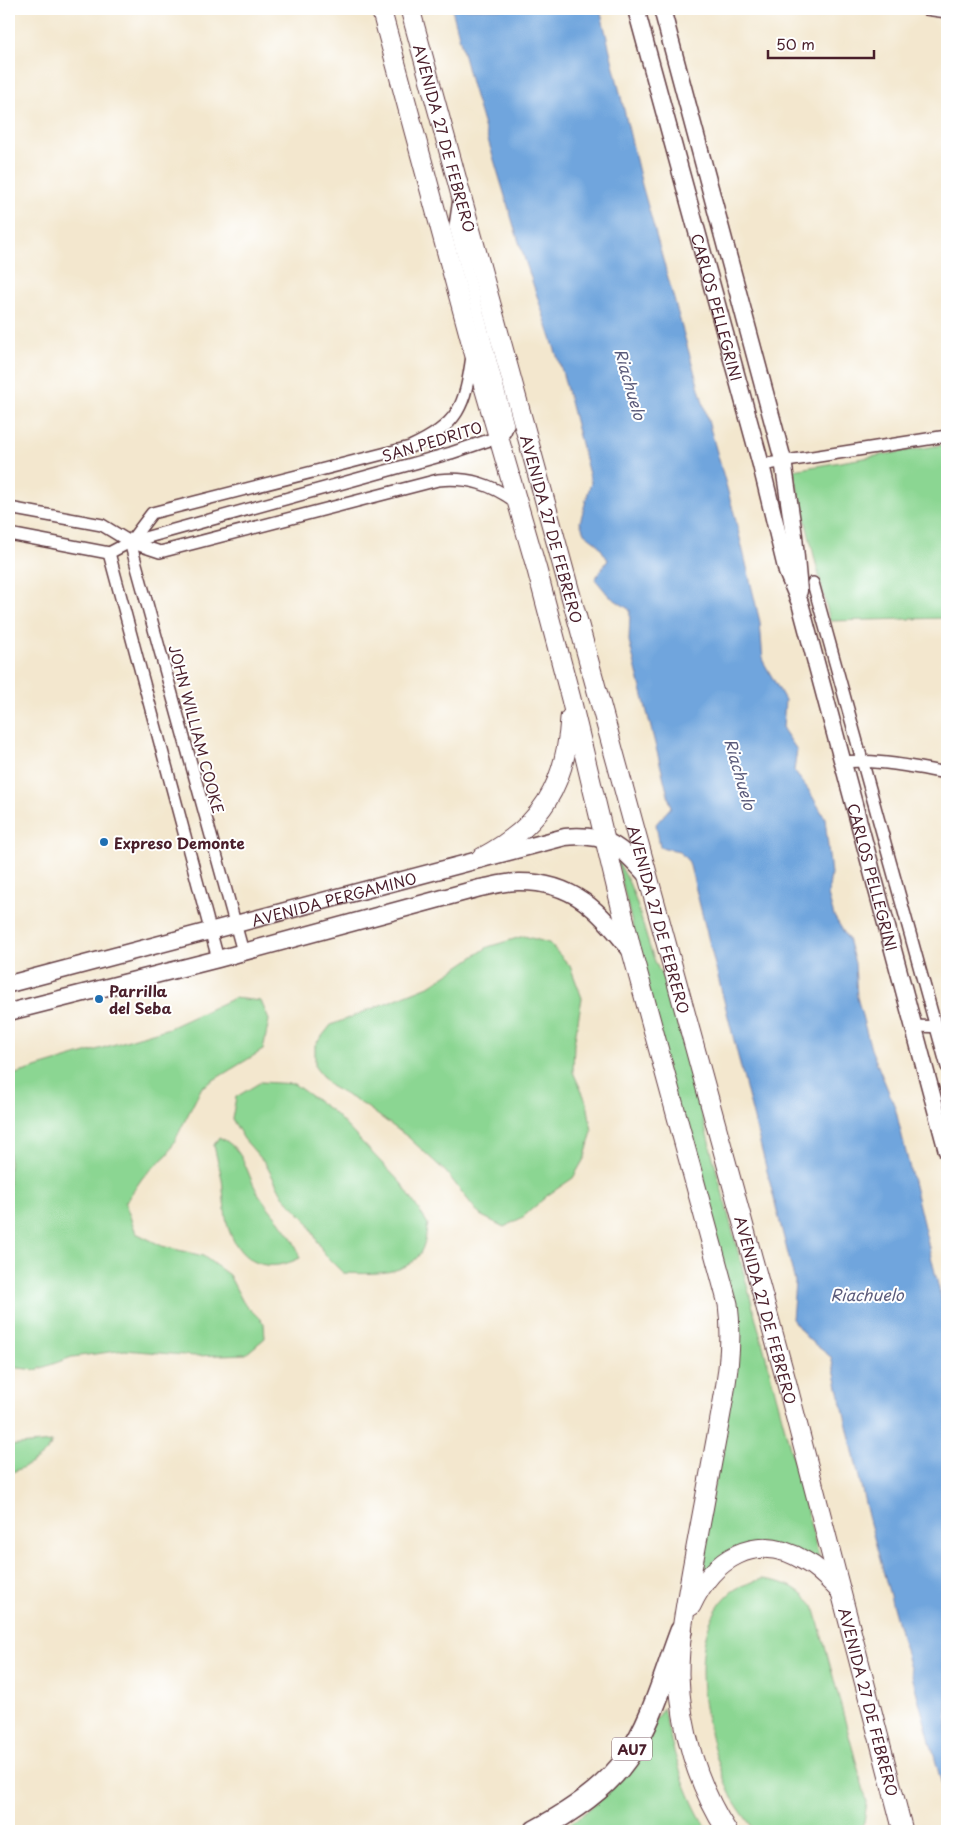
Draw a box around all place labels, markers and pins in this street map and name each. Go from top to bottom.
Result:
place label: Expreso Demonte [114,831,245,854]
marker: Expreso Demonte [98,836,110,848]
place label: Parrilla del Seba [109,979,172,1019]
marker: Parrilla del Seba [93,993,105,1005]

